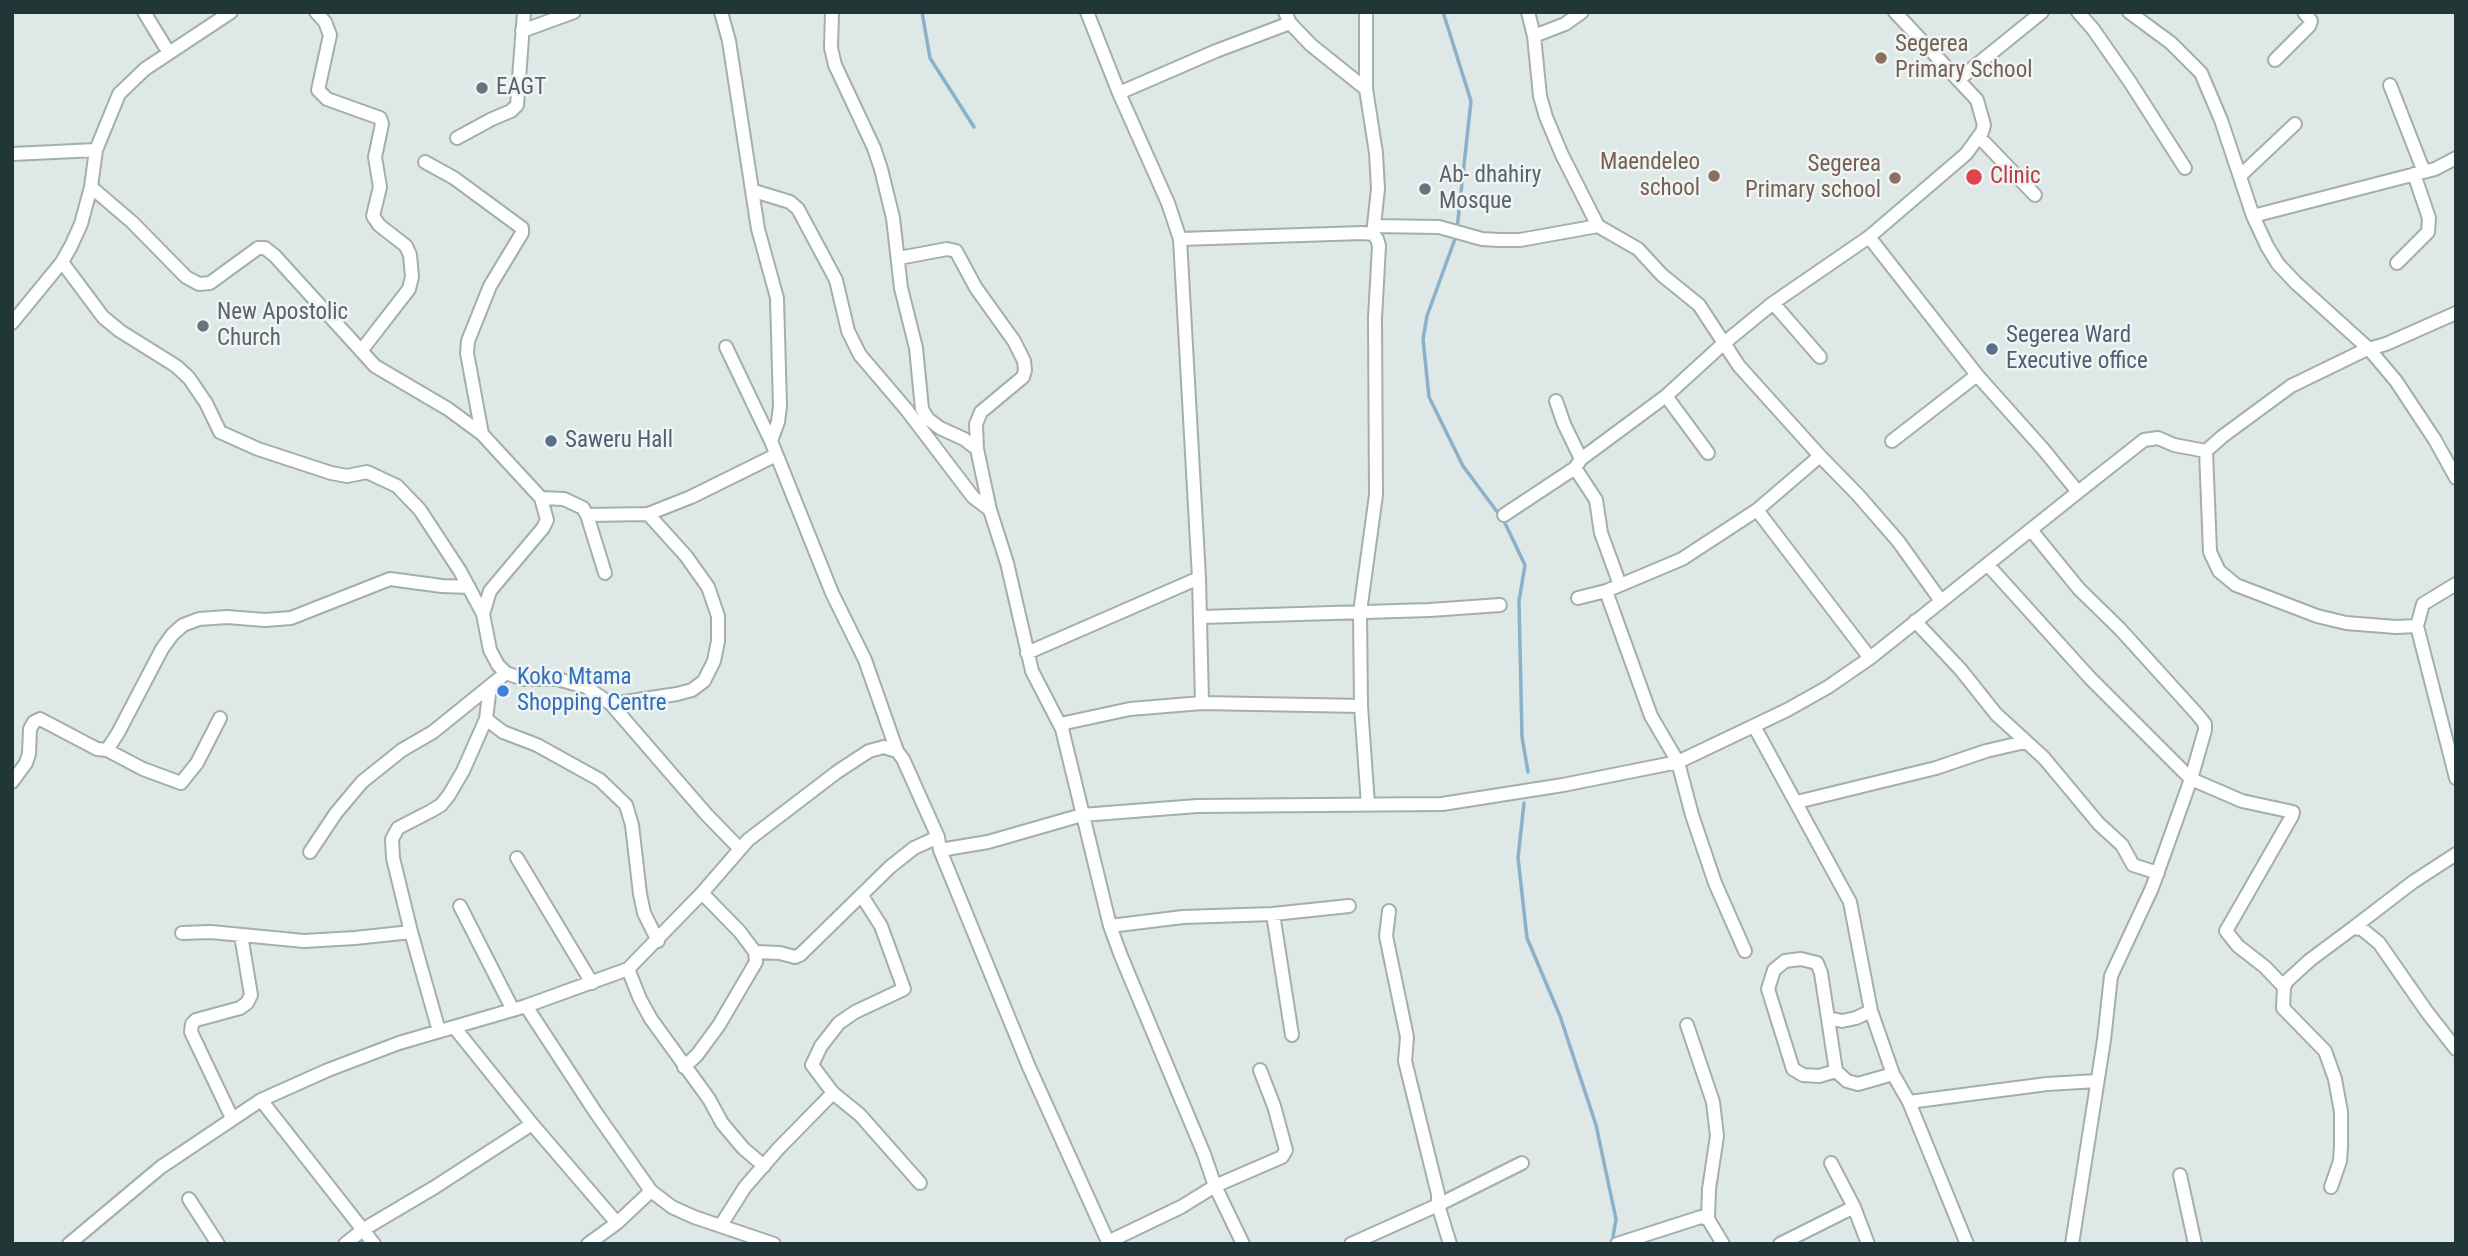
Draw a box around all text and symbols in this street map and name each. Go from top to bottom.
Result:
place label: Segerea Primary School [1895,31,2032,85]
marker: Segerea Primary School [1873,50,1889,66]
place label: EAGT [496,74,546,102]
marker: EAGT [474,80,490,96]
place label: Maendeleo school [1600,149,1700,203]
place label: Segerea Primary school [1745,151,1881,205]
place label: Ab- dhahiry Mosque [1439,162,1541,216]
place label: Clinic [1990,163,2041,191]
marker: Clinic [1964,167,1984,187]
marker: Maendeleo school [1706,168,1722,184]
marker: Segerea Primary school [1887,170,1903,186]
marker: Ab- dhahiry Mosque [1417,181,1433,197]
place label: New Apostolic Church [217,299,348,353]
marker: New Apostolic Church [195,318,211,334]
place label: Segerea Ward Executive office [2006,322,2148,376]
marker: Segerea Ward Executive office [1984,341,2000,357]
place label: Saweru Hall [565,427,673,455]
marker: Saweru Hall [543,433,559,449]
place label: Koko Mtama Shopping Centre [517,664,667,718]
marker: Koko Mtama Shopping Centre [495,683,511,699]

